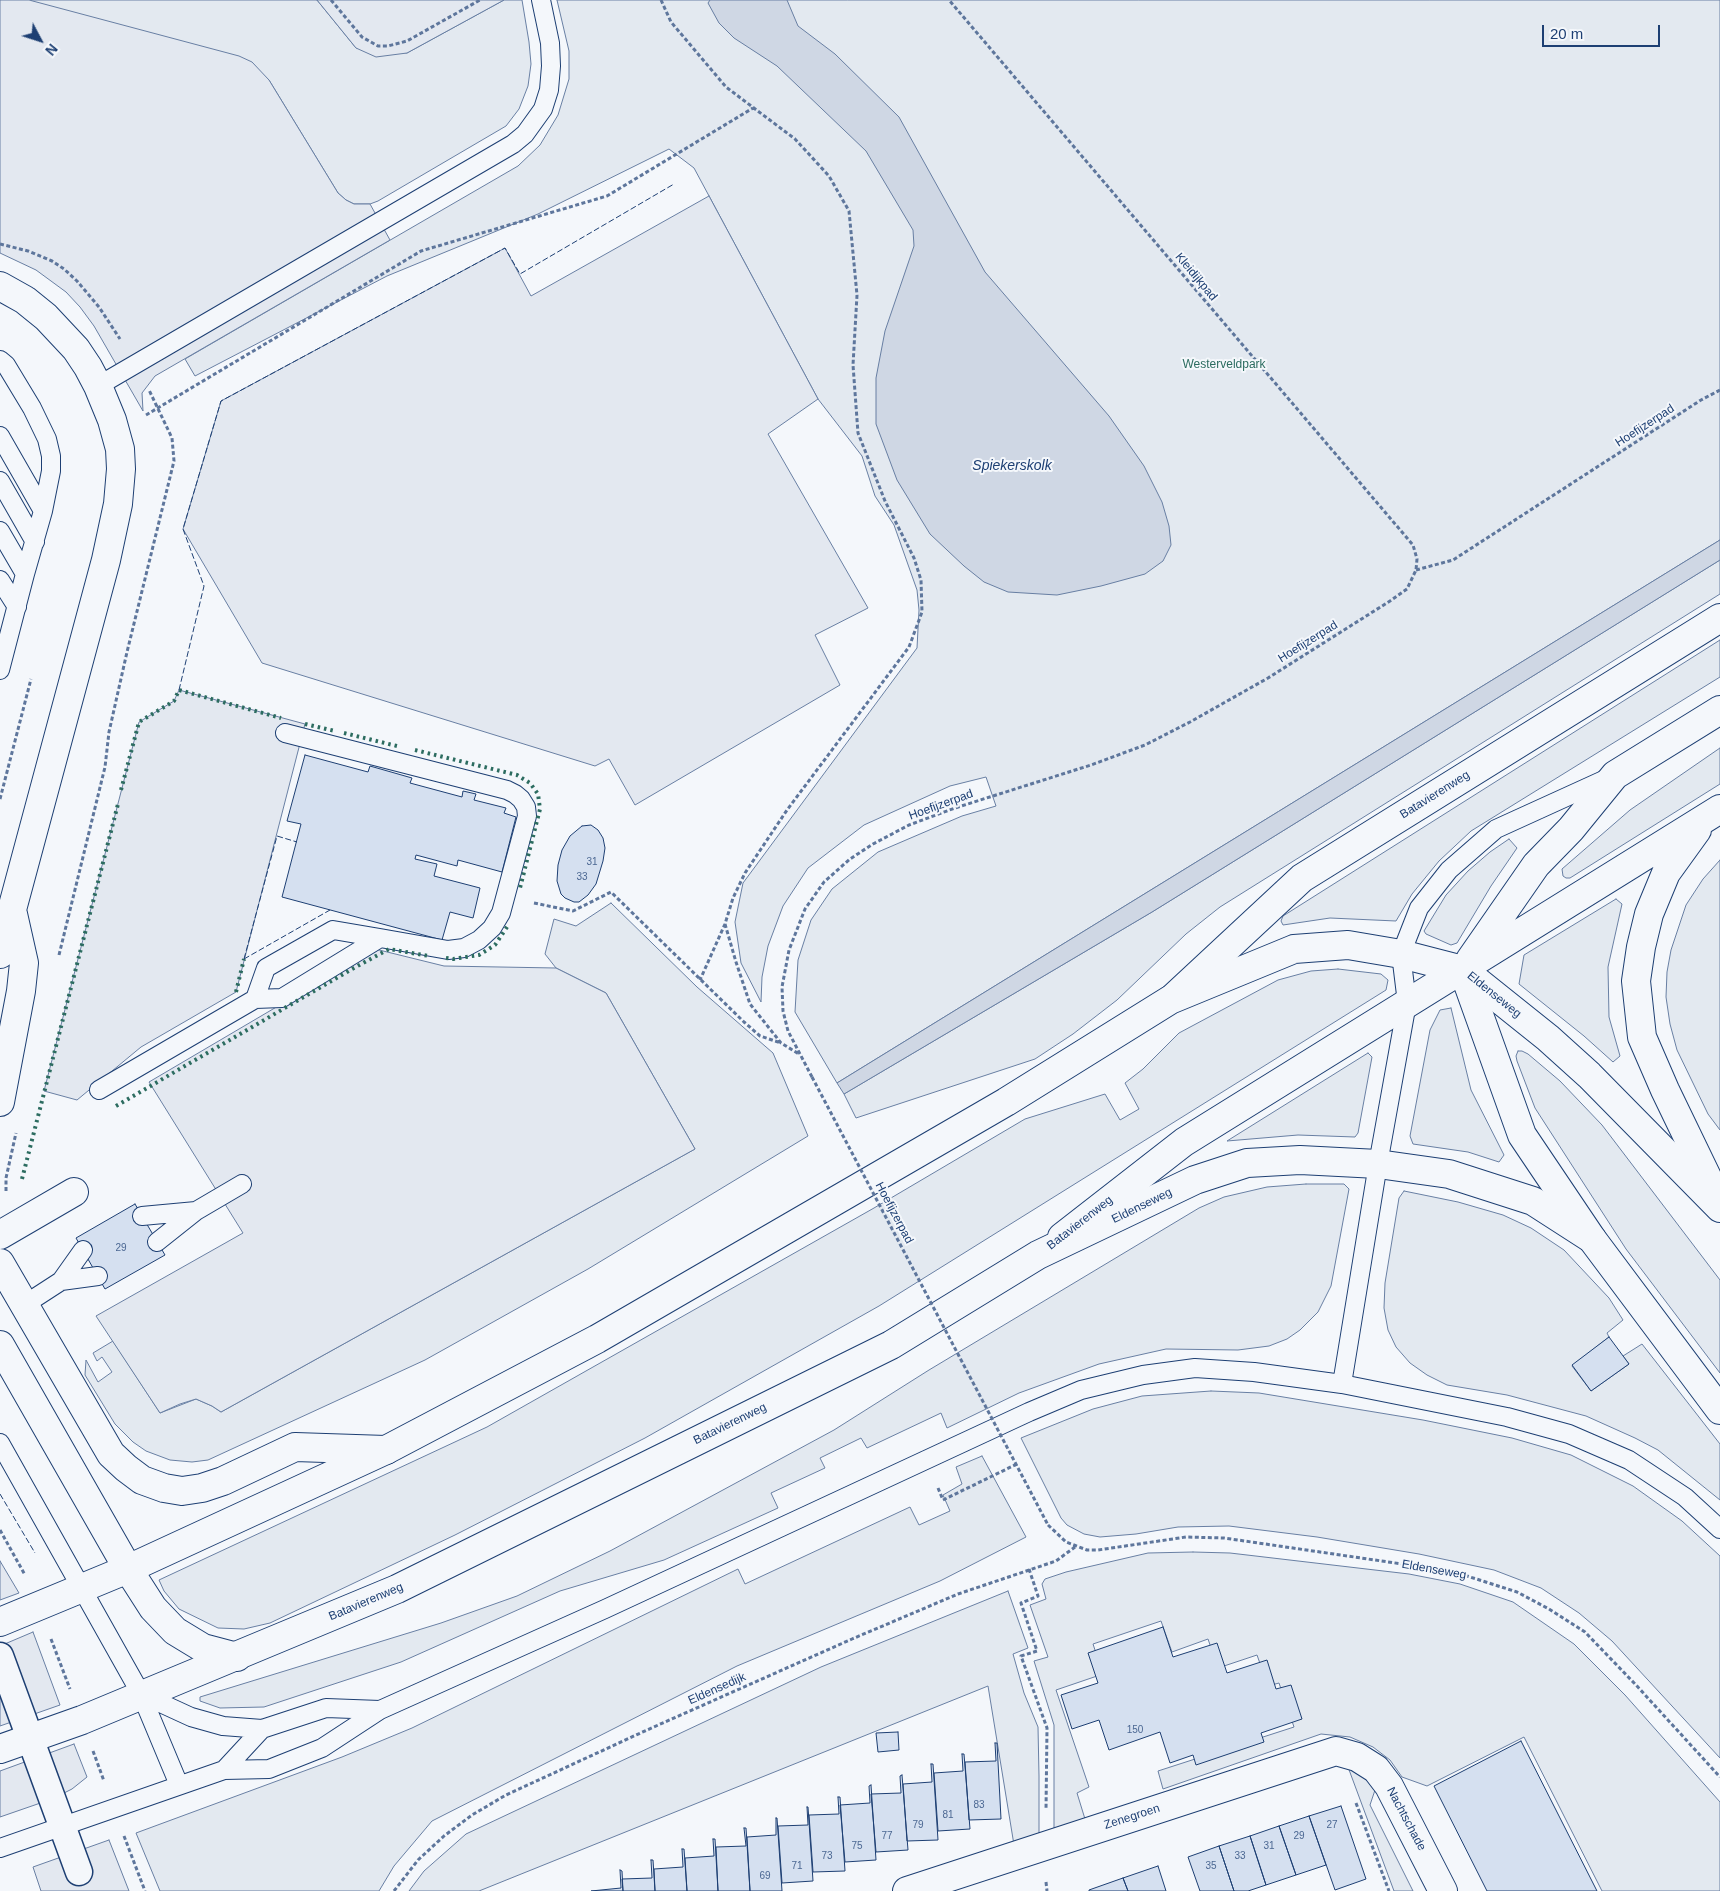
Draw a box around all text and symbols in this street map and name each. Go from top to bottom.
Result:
north arrow [15,15,65,65]
scale bar [1545,15,1662,47]
text: 20 m [1550,25,1583,42]
text: N [42,41,61,59]
street label: Kleidijkpad [1172,250,1220,304]
park label: Westerveldpark [1182,358,1266,372]
street label: Hoefijzerpad [1613,402,1677,450]
water label: Spiekerskolk [972,458,1052,474]
street label: Hoefijzerpad [1276,618,1340,666]
street label: Batavierenweg [1398,768,1472,822]
street label: Hoefijzerpad [907,787,975,823]
house number: 31 [586,856,598,868]
house number: 33 [576,871,588,883]
street label: Eldenseweg [1464,969,1524,1021]
street label: Hoefijzerpad [872,1180,916,1246]
street label: Eldenseweg [1109,1185,1175,1227]
street label: Batavierenweg [1044,1193,1116,1253]
house number: 29 [115,1242,127,1254]
street label: Batavierenweg [691,1400,769,1448]
street label: Eldenseweg [1401,1557,1467,1583]
street label: Batavierenweg [327,1580,405,1624]
street label: Eldensedijk [686,1670,748,1708]
house number: 150 [1127,1724,1143,1736]
street label: Nachtschade [1383,1785,1429,1853]
house number: 83 [973,1799,985,1811]
street label: Zenegroen [1102,1801,1162,1833]
house number: 81 [942,1809,954,1821]
house number: 79 [912,1819,924,1831]
house number: 27 [1326,1819,1338,1831]
house number: 77 [881,1830,893,1842]
house number: 29 [1293,1830,1305,1842]
house number: 75 [851,1840,863,1852]
house number: 31 [1263,1840,1275,1852]
house number: 73 [821,1850,833,1862]
house number: 33 [1234,1850,1246,1862]
house number: 71 [791,1860,803,1872]
house number: 35 [1205,1860,1217,1872]
house number: 69 [759,1870,771,1882]

